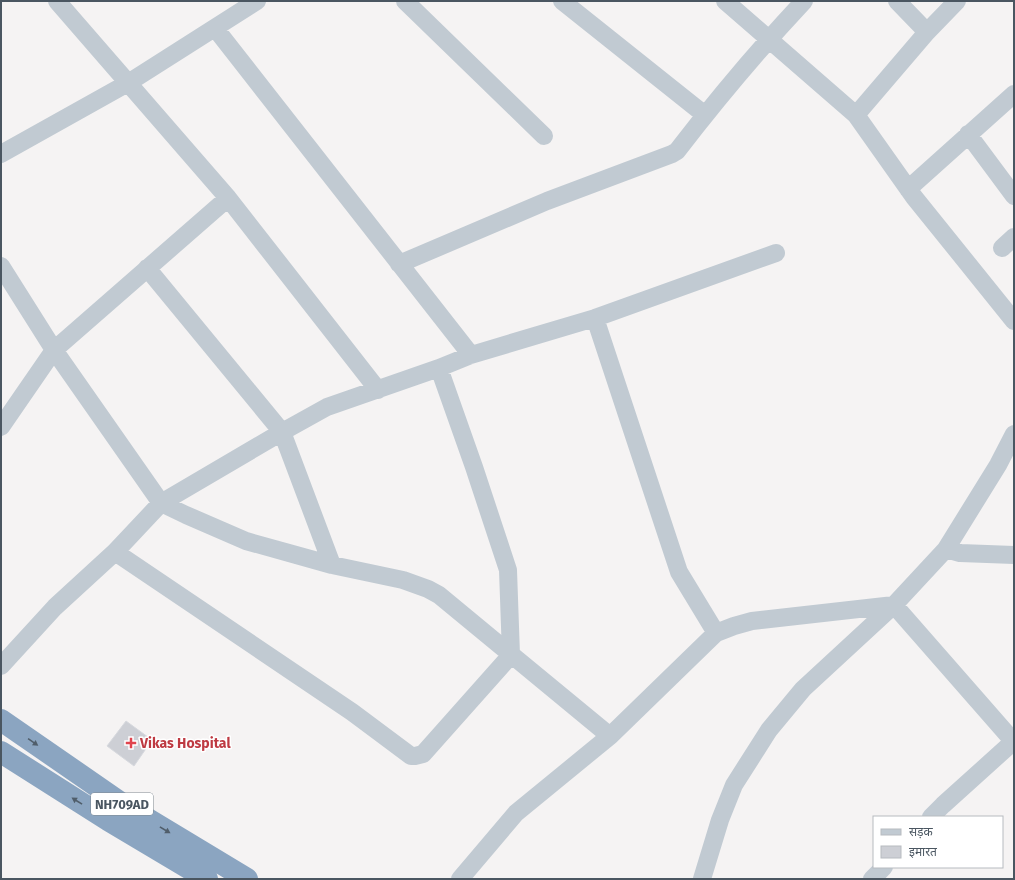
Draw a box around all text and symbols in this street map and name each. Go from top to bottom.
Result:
place label: Vikas Hospital [139,735,231,752]
marker: Vikas Hospital [125,737,137,749]
one-way arrow [28,738,38,746]
road number: NH709AD [91,793,153,815]
one-way arrow [72,797,82,805]
legend [873,816,1003,868]
text: सड़क [909,825,934,839]
one-way arrow [159,826,171,833]
text: इमारत [909,845,938,859]

